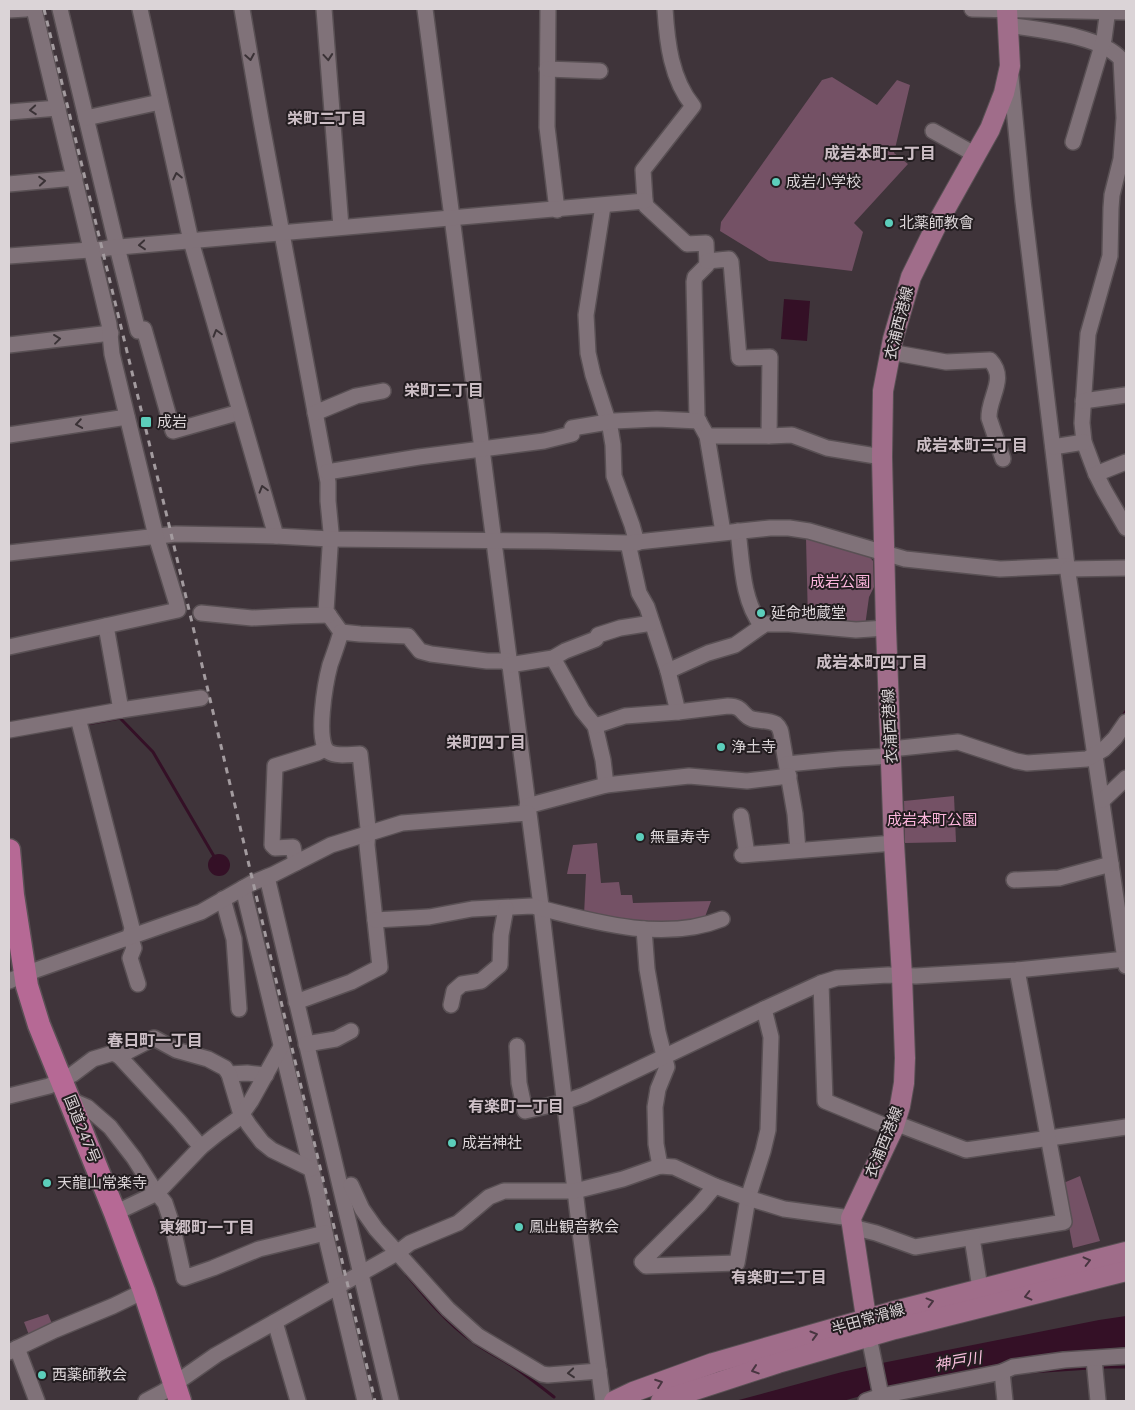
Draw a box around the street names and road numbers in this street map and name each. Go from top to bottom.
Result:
street label: 衣浦西港線 [880,284,918,362]
street label: 衣浦西港線 [878,688,902,764]
street label: 国道247号 [59,1092,105,1166]
street label: 衣浦西港線 [861,1103,907,1181]
street label: 半田常滑線 [829,1299,907,1339]

